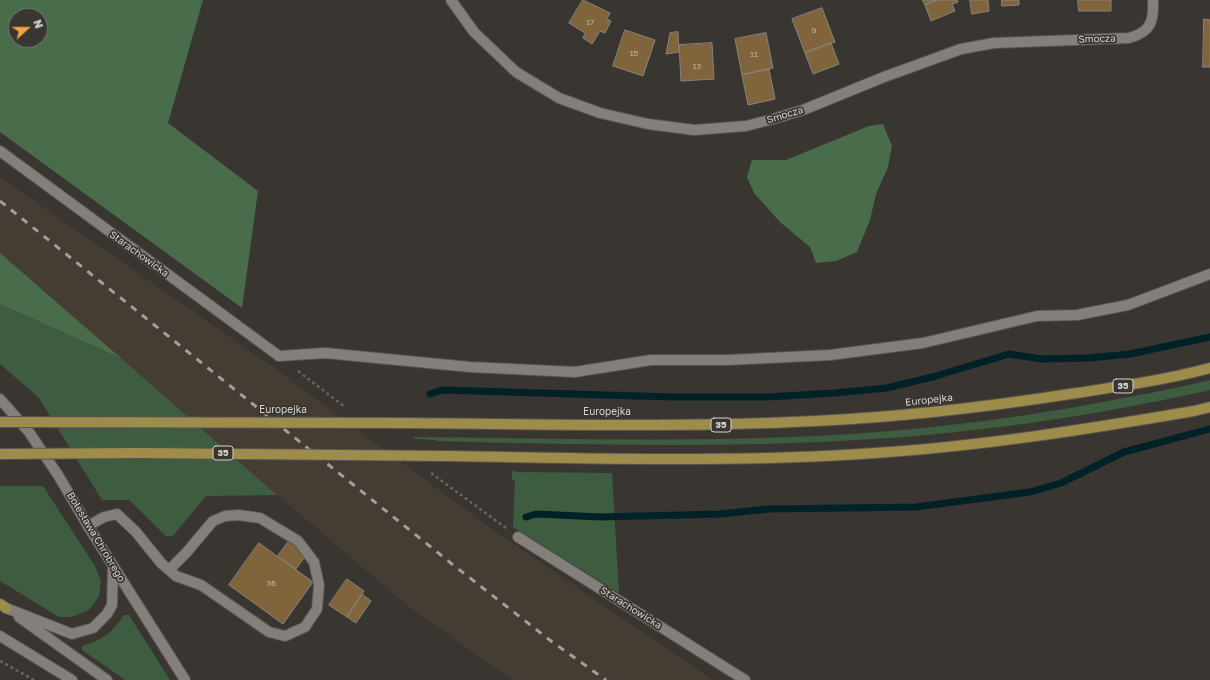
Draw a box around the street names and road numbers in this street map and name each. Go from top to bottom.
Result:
street label: Smocza [1078,32,1116,46]
street label: Smocza [765,104,805,126]
street label: Starachowicka [107,229,171,279]
road number: 35 [1113,379,1133,393]
street label: Europejka [905,392,953,408]
street label: Europejka [259,404,307,416]
street label: Europejka [583,406,631,418]
road number: 35 [711,418,731,432]
road number: 35 [213,446,233,460]
street label: Bolesława Chrobrego [64,490,128,584]
street label: Starachowicka [598,584,664,632]

